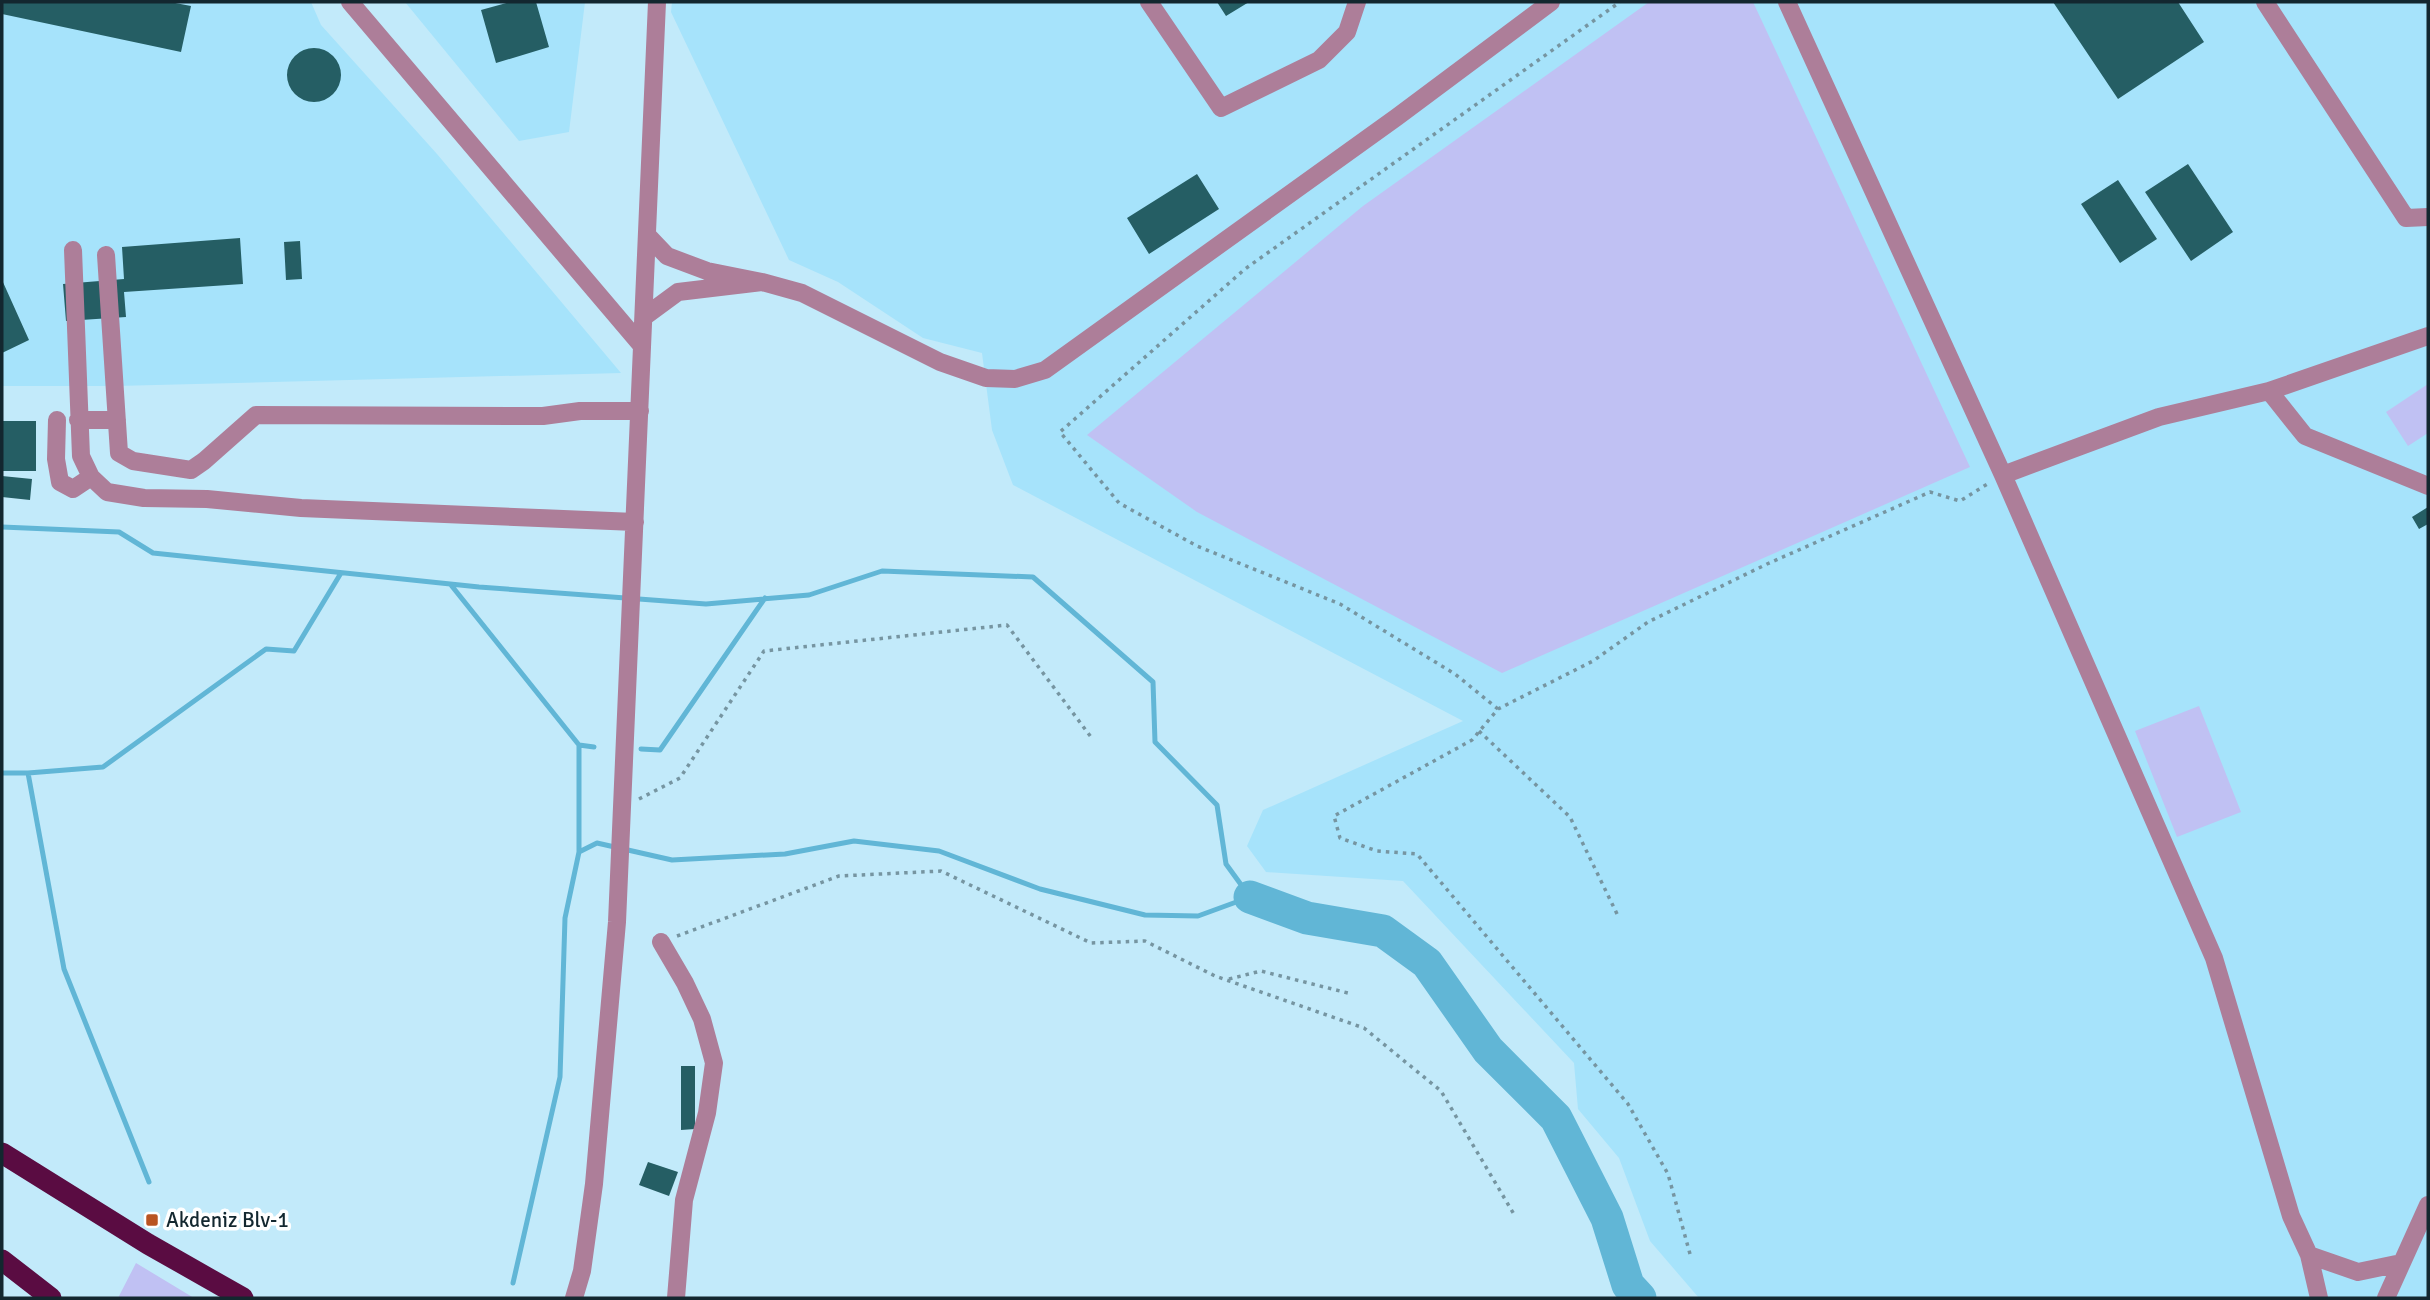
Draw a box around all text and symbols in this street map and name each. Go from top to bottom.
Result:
place label: Akdeniz Blv-1 [166,1207,289,1233]
marker: Akdeniz Blv-1 [144,1212,160,1228]

